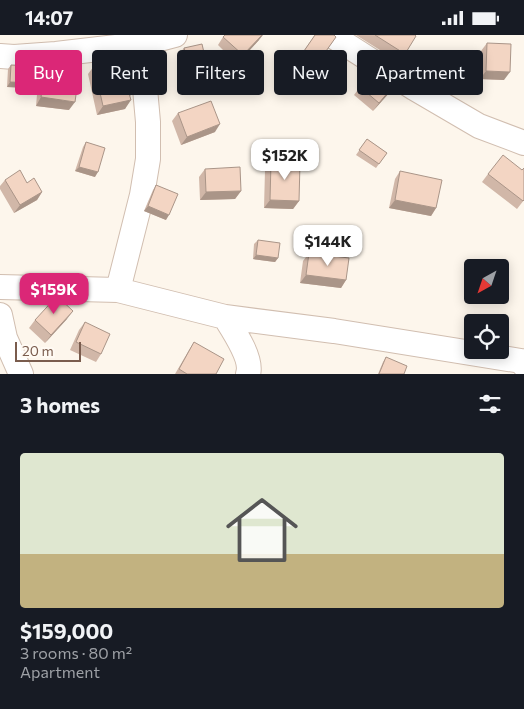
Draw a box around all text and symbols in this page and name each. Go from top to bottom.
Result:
text: 14:07 [25,6,73,29]
chip: Buy [15,50,82,95]
chip: Rent [92,50,167,95]
chip: Filters [177,50,264,95]
chip: New [274,50,347,95]
chip: Apartment [357,50,483,95]
pin: $152K [250,139,320,181]
text: $152K [262,145,308,164]
pin: $144K [293,225,363,267]
text: $144K [304,231,352,250]
north arrow [464,259,509,304]
map controls [464,259,509,359]
pin: $159K [19,273,89,315]
text: $159K [31,279,77,298]
button: locate [464,314,509,359]
scale bar [15,339,81,362]
text: 20 m [22,342,54,359]
icon: filters [476,390,504,418]
text: 3 homes [20,392,100,417]
icon: home [217,485,307,575]
text: $159,000 [20,618,113,643]
text: 3 rooms · 80 m² [20,643,132,662]
text: Apartment [20,662,100,681]

